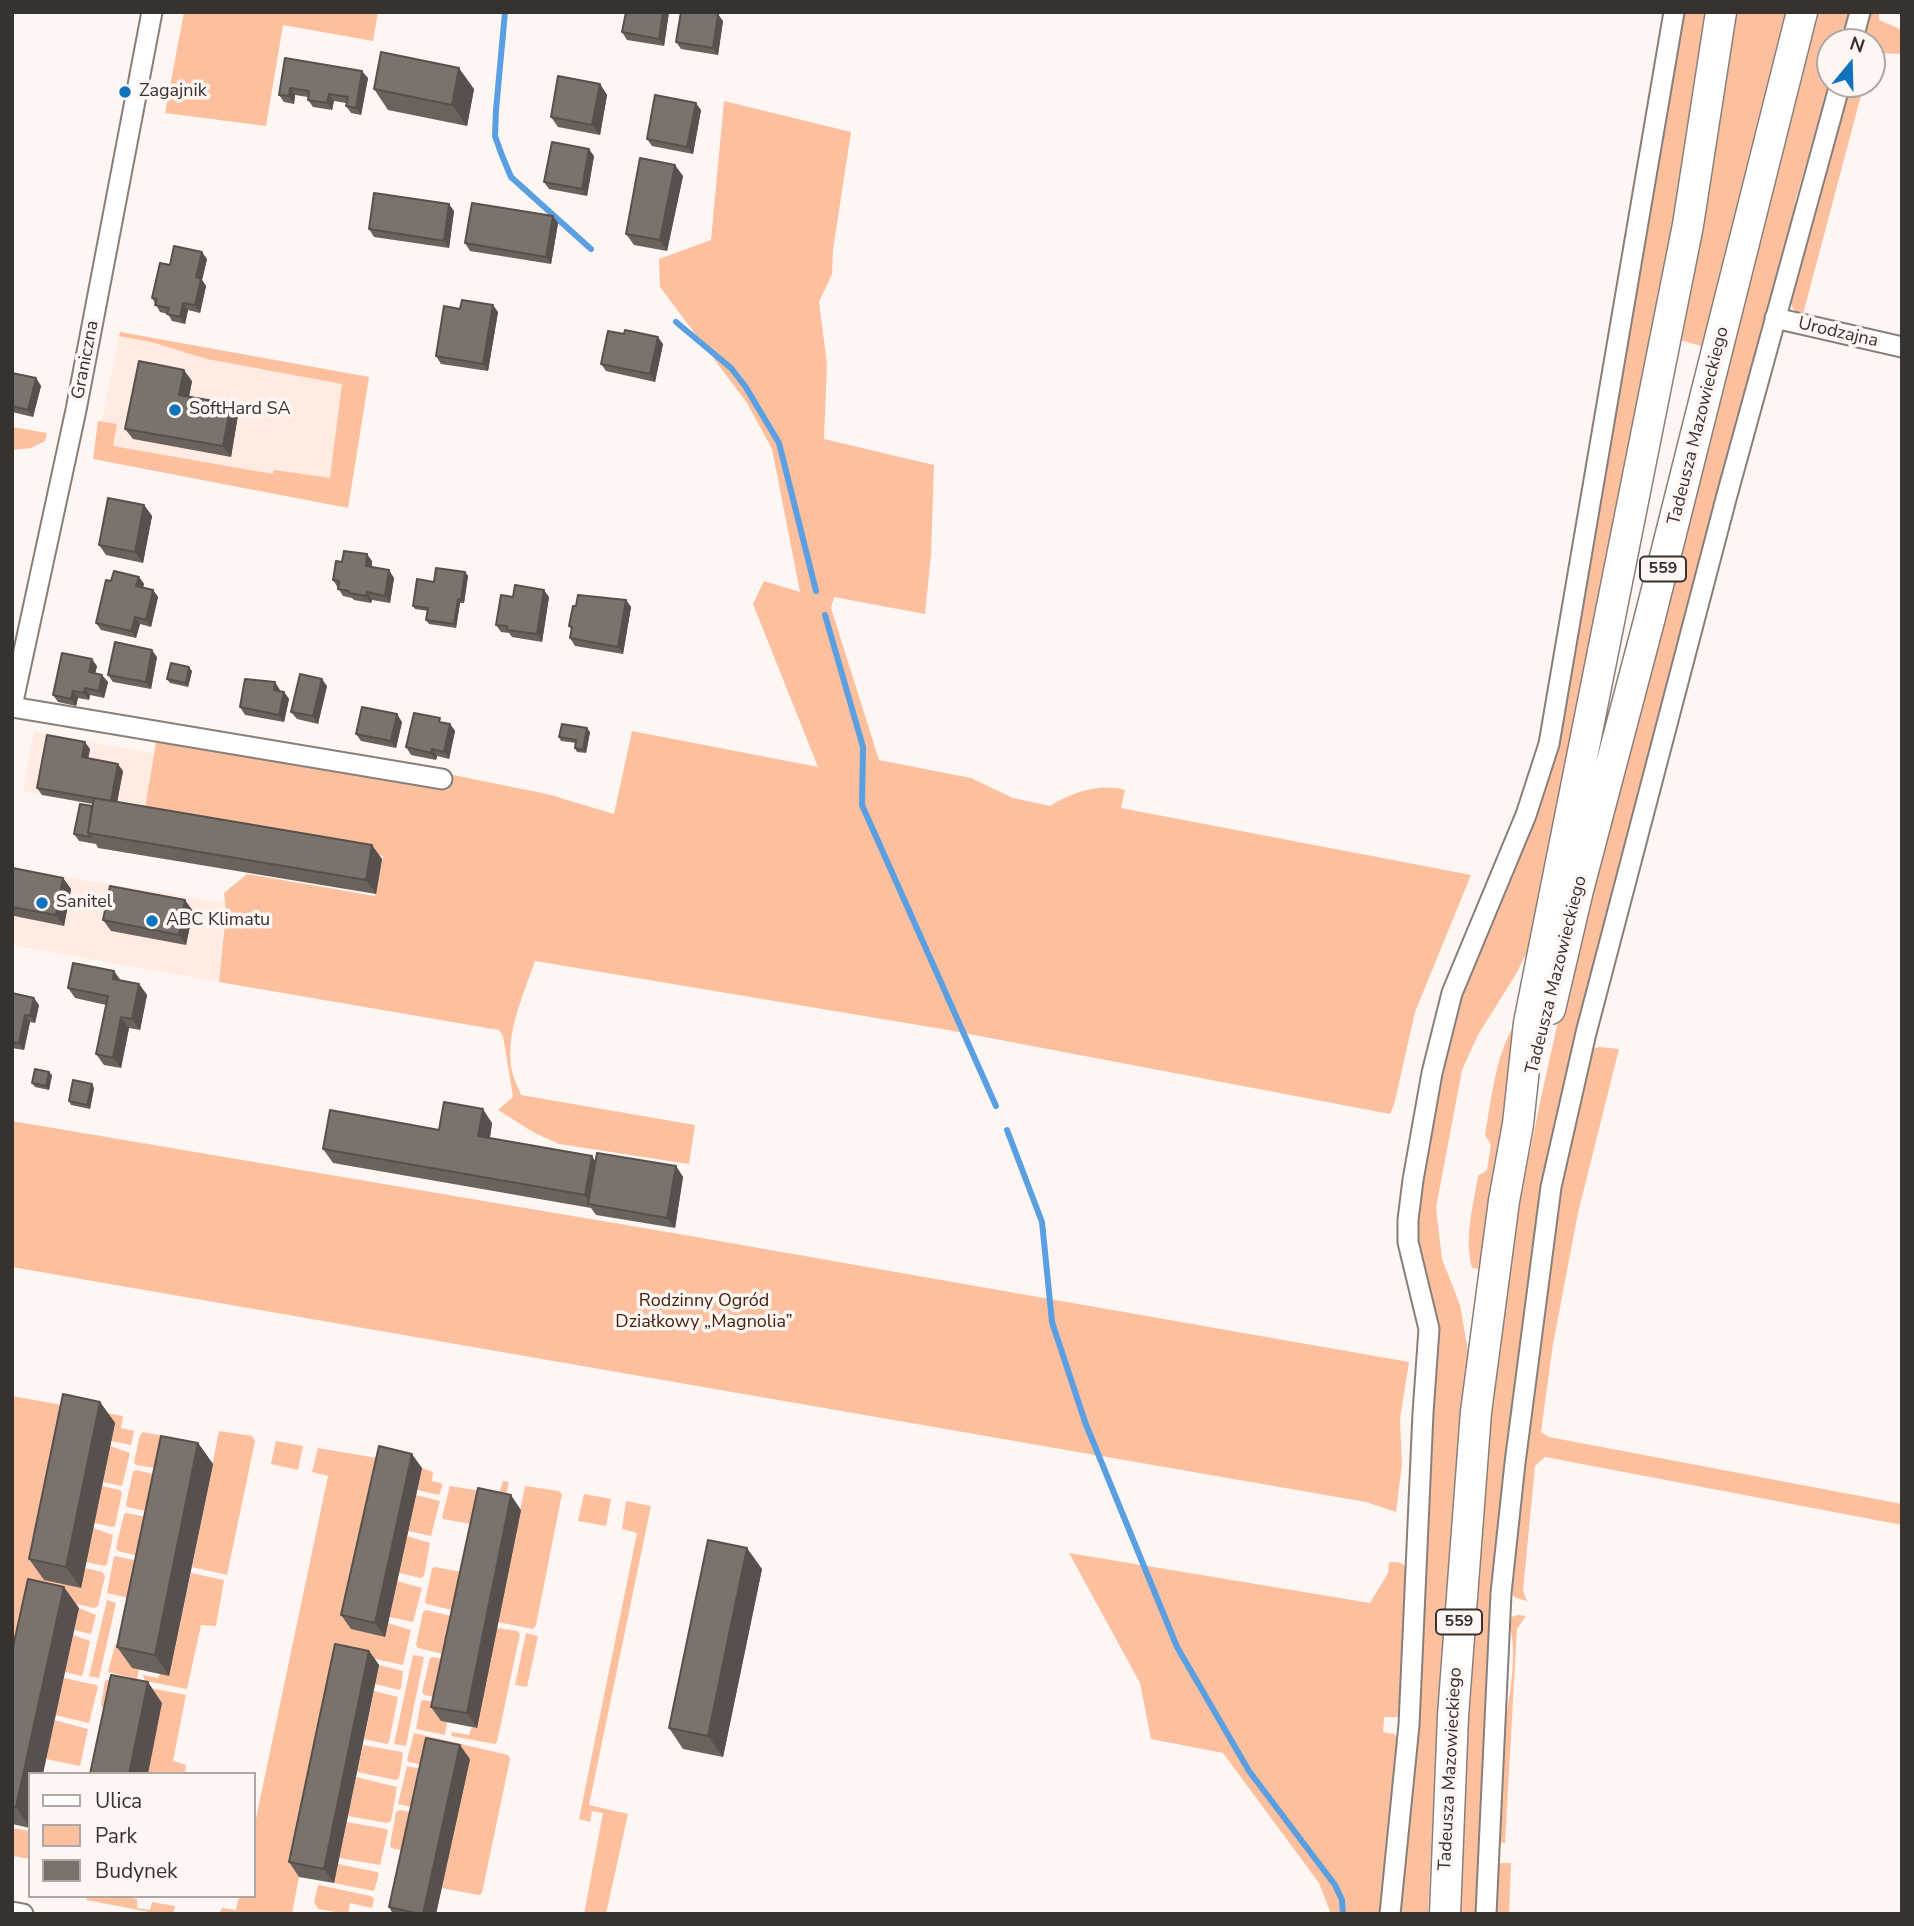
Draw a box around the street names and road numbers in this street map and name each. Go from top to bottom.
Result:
street label: Urodzajna [1796,313,1880,353]
street label: Graniczna [68,319,104,401]
street label: Tadeusza Mazowieckiego [1664,325,1734,527]
road number: 559 [1640,556,1686,582]
street label: Tadeusza Mazowieckiego [1522,874,1592,1076]
road number: 559 [1436,1610,1482,1634]
street label: Tadeusza Mazowieckiego [1435,1667,1467,1871]

